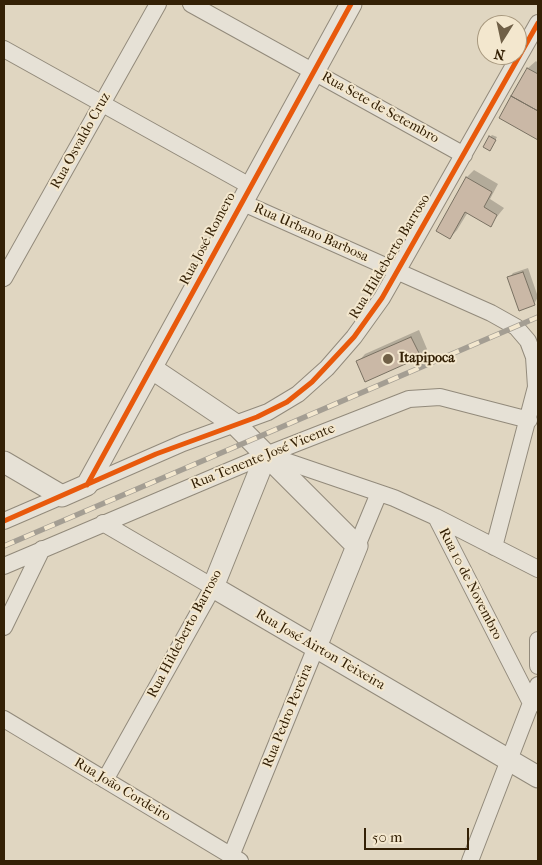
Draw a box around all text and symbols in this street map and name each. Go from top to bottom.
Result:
north arrow [477,15,527,65]
text: N [493,45,506,64]
street label: Rua Sete de Setembro [318,69,442,147]
street label: Rua Osvaldo Cruz [47,90,115,192]
street label: Rua José Romero [176,190,240,288]
street label: Rua Hildeberto Barroso [346,191,434,323]
street label: Rua Urbano Barbosa [251,200,371,266]
place label: Itapipoca [399,351,455,367]
marker: Itapipoca [381,352,395,366]
street label: Rua Tenente José Vicente [189,420,337,494]
street label: Rua 10 de Novembro [435,525,505,643]
street label: Rua Hildeberto Barroso [144,567,226,701]
street label: Rua José Airton Teixeira [252,606,388,694]
street label: Rua Pedro Pereira [260,662,316,770]
street label: Rua João Cordeiro [71,755,173,825]
scale bar [367,818,472,850]
text: 50 m [372,828,402,846]

